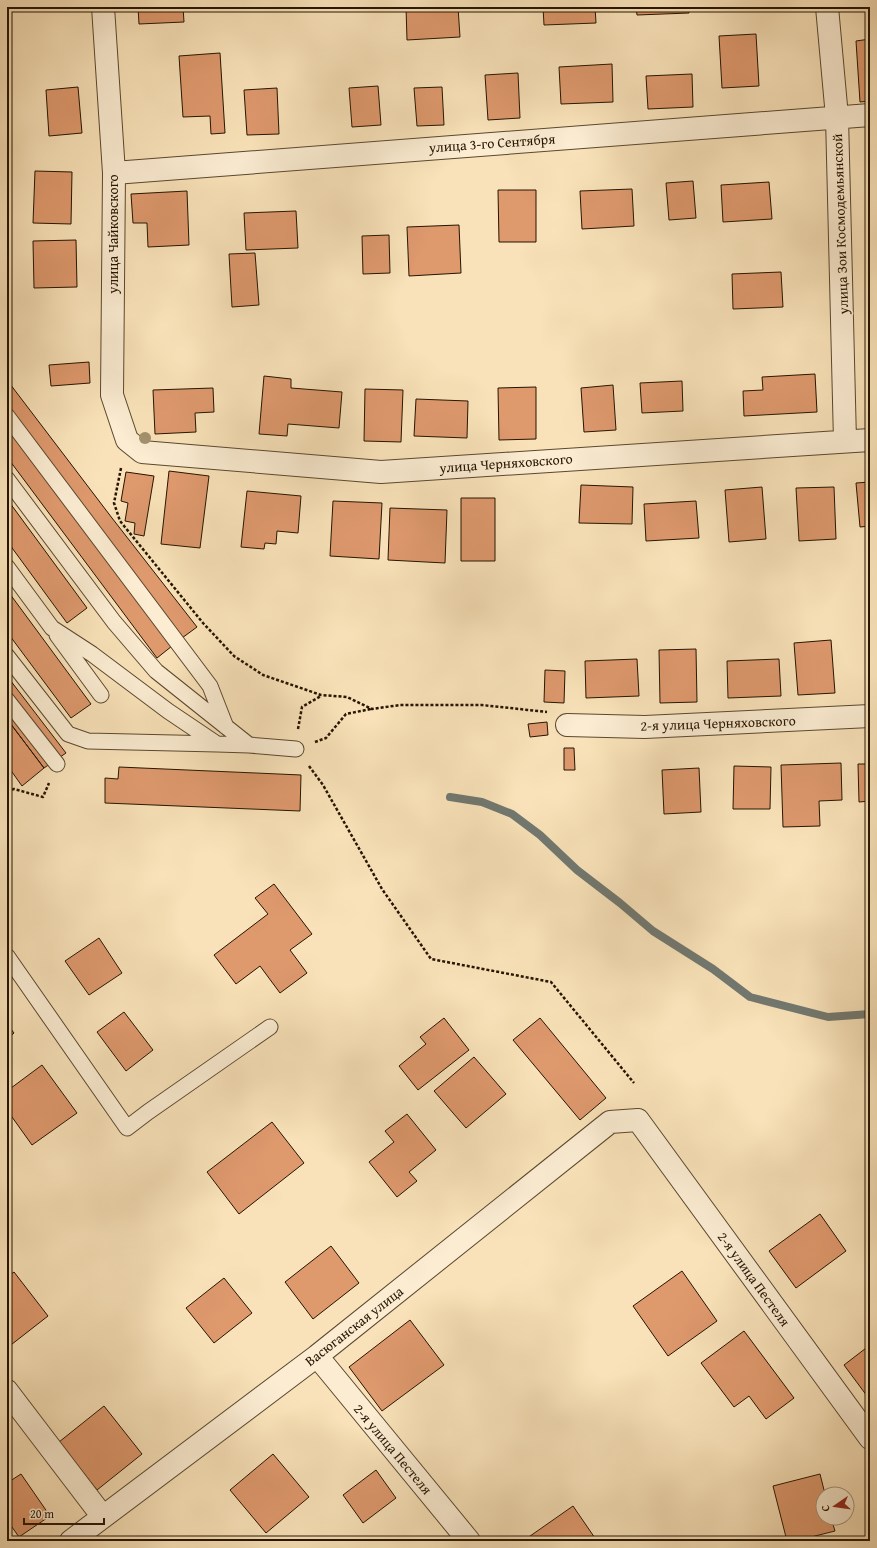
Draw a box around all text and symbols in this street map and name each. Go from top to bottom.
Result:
street label: улица 3-го Сентября [427,129,556,157]
street label: улица Зои Космодемьянской [827,133,853,316]
street label: улица Чайковского [103,174,123,295]
street label: улица Черняховского [438,448,573,478]
street label: 2-я улица Черняховского [640,710,796,736]
street label: 2-я улица Пестеля [713,1228,795,1330]
street label: Васюганская улица [301,1281,408,1371]
street label: 2-я улица Пестеля [349,1399,437,1499]
north arrow [815,1486,855,1526]
scale bar [24,1500,104,1526]
text: С [817,1503,834,1513]
text: 20 m [30,1505,54,1522]

